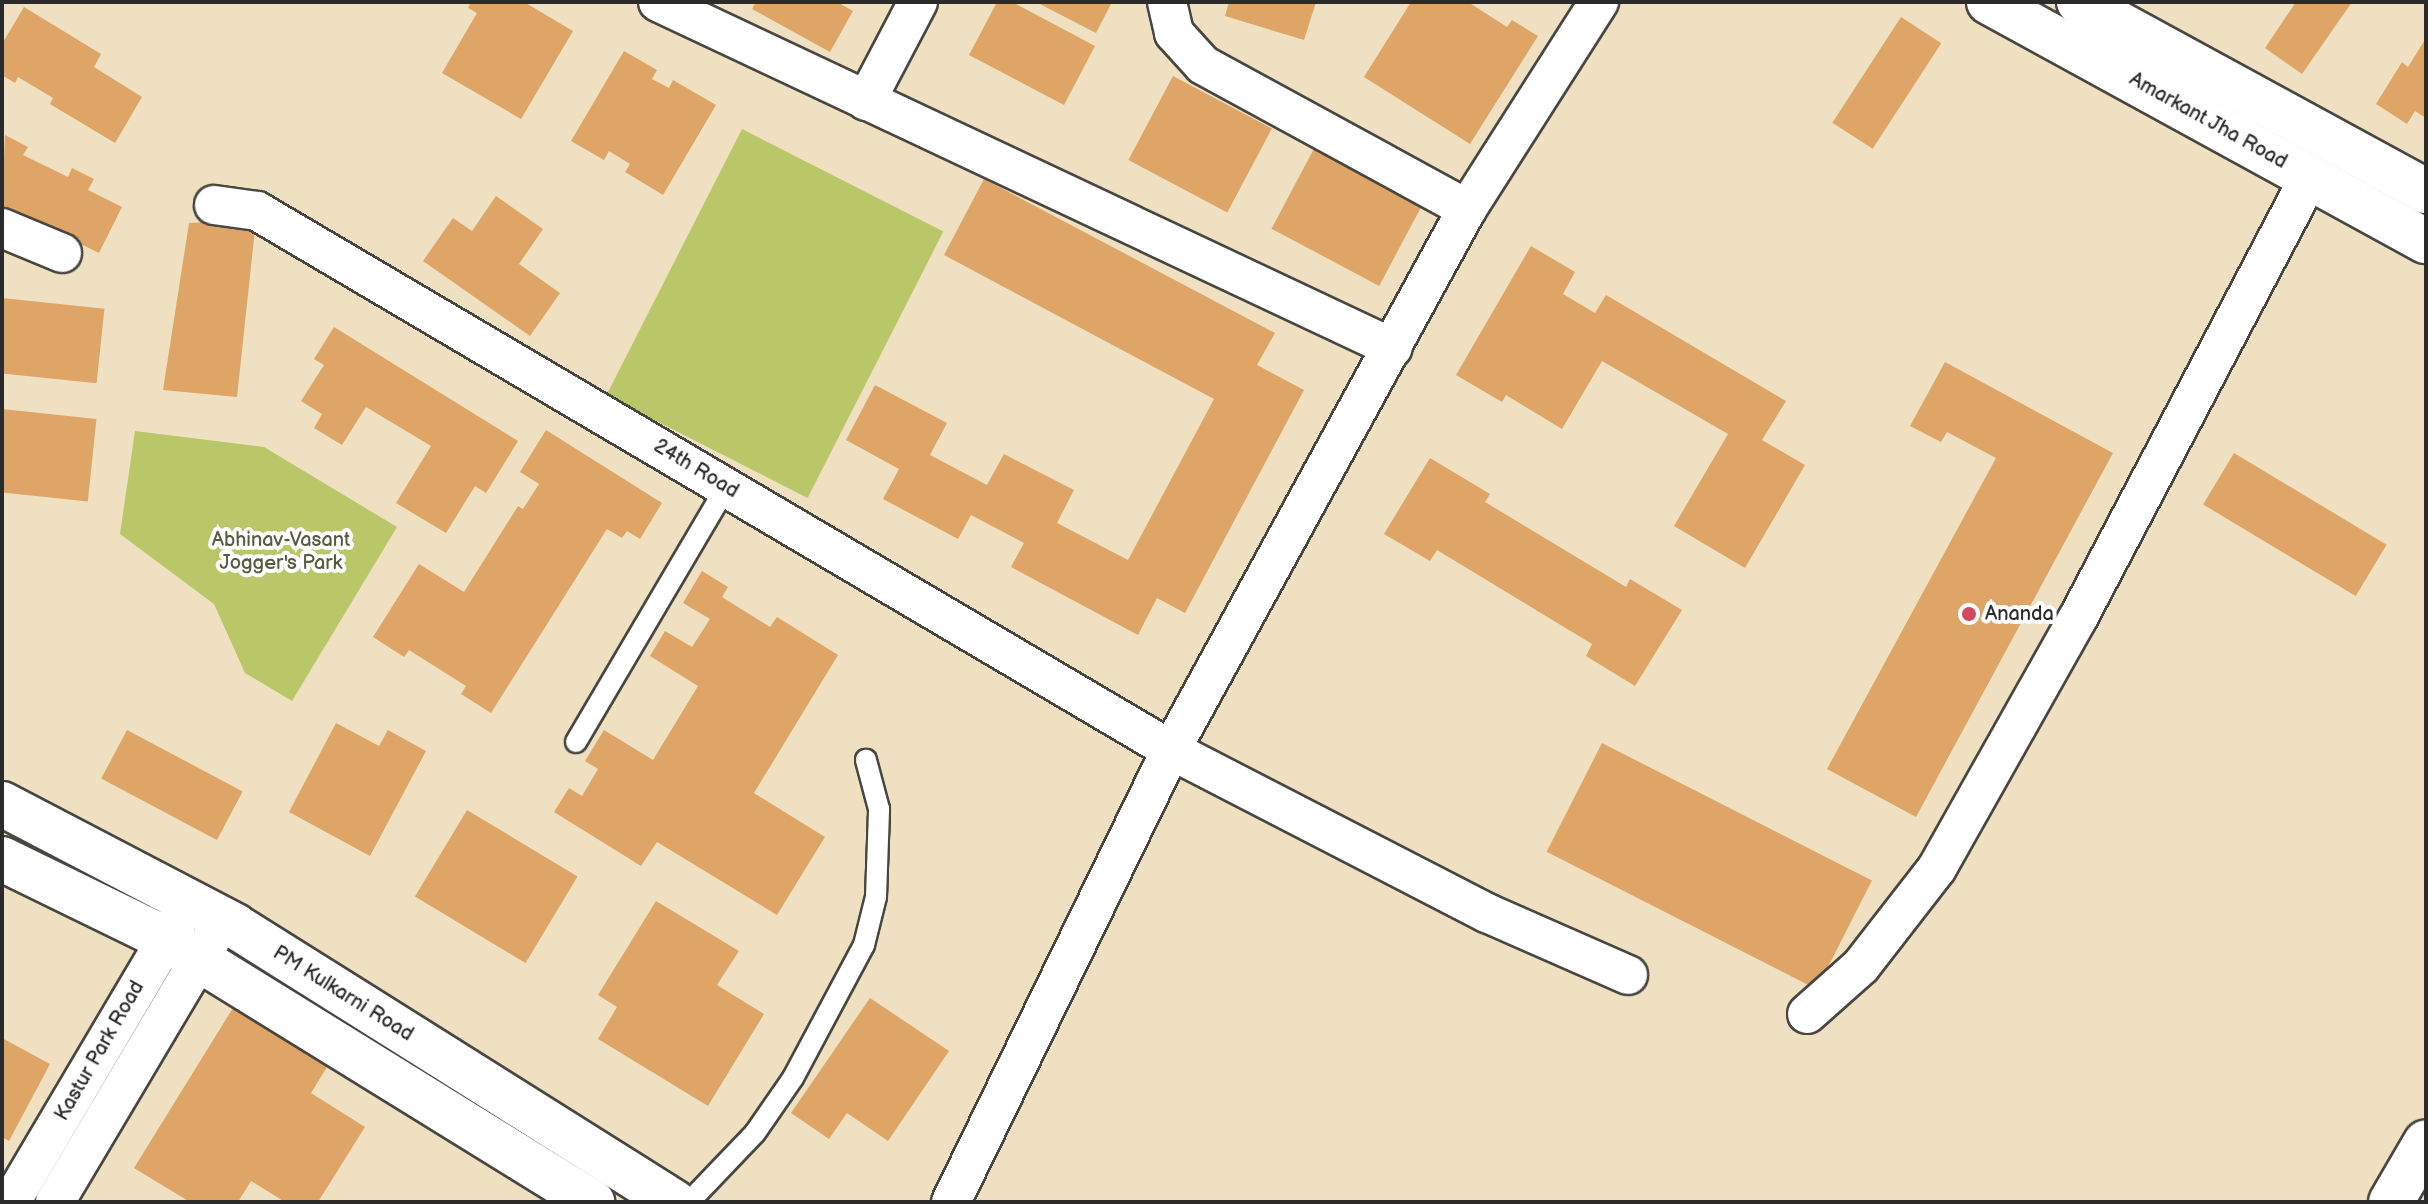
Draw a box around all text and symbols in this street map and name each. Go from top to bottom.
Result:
street label: Amarkant Jha Road [2124,67,2292,175]
street label: 24th Road [649,434,743,504]
park label: Abhinav-Vasant Jogger's Park [212,529,350,576]
place label: Ananda [1985,602,2054,626]
marker: Ananda [1960,605,1978,623]
street label: PM Kulkarni Road [268,941,418,1047]
street label: Kastur Park Road [50,977,150,1125]

